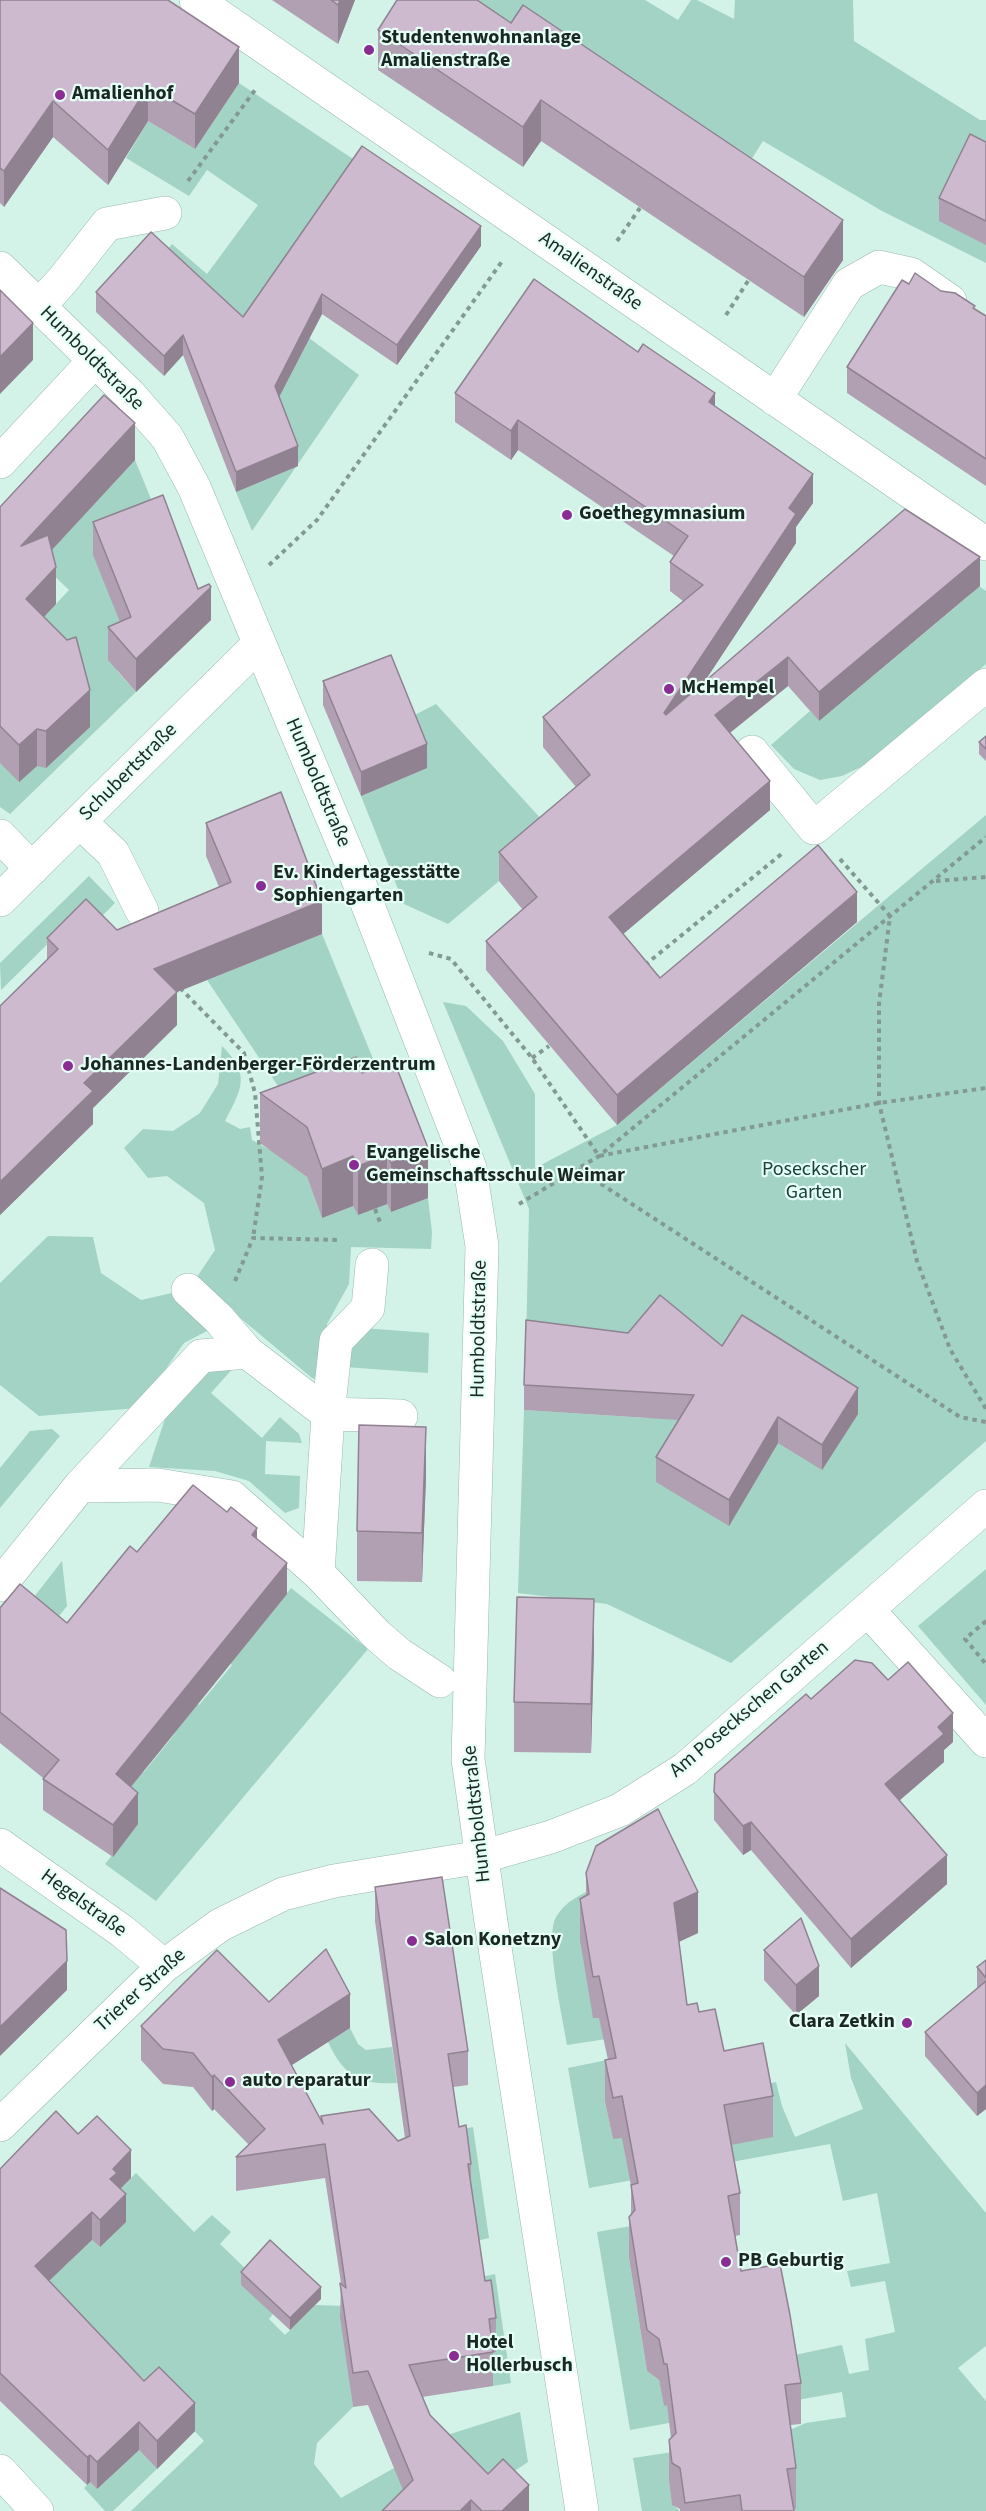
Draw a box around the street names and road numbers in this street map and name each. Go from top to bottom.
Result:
street label: Amalienstraße [534,227,646,317]
street label: Humboldtstraße [34,302,148,416]
street label: Humboldtstraße [279,715,355,851]
street label: Schubertstraße [75,719,183,827]
street label: Humboldtstraße [467,1260,493,1398]
street label: Am Poseckschen Garten [666,1636,834,1784]
street label: Humboldtstraße [459,1744,497,1884]
street label: Hegelstraße [35,1865,131,1943]
street label: Trierer Straße [91,1944,191,2038]

